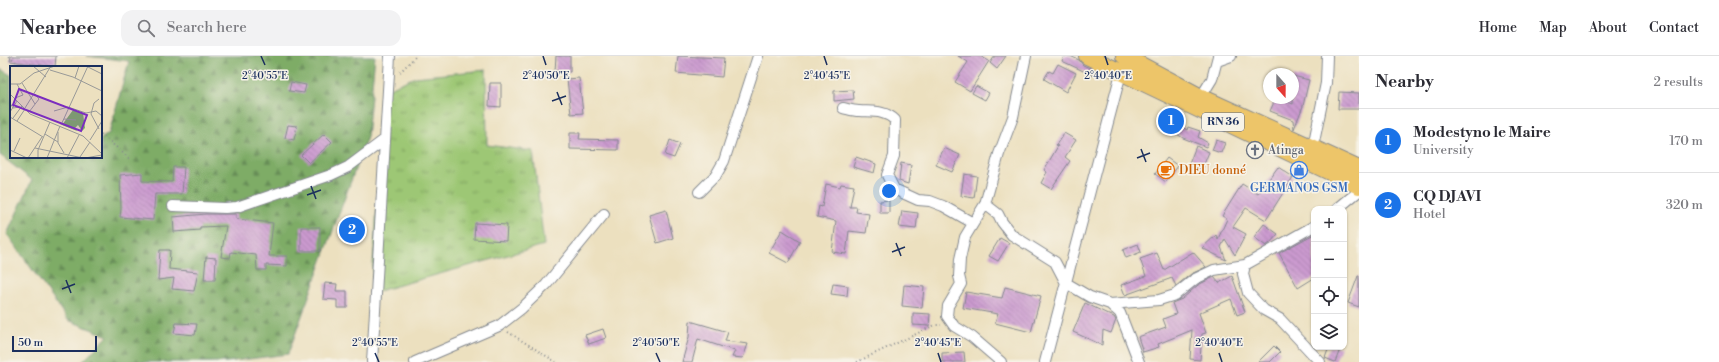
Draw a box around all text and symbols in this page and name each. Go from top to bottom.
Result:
search box [121,10,401,46]
text: Nearbee [20,16,97,40]
icon: search [135,17,157,39]
text: Search here [167,18,247,37]
text: Home [1479,19,1517,37]
text: Map [1539,19,1567,37]
text: About [1589,19,1627,37]
text: Contact [1649,19,1699,37]
inset map [10,66,102,158]
north arrow [1263,68,1299,104]
text: 2°40'55"E [242,70,288,82]
text: 2°40'50"E [522,70,570,82]
text: 2°40'45"E [804,70,850,82]
text: 2°40'40"E [1084,70,1132,82]
text: Nearby [1375,71,1434,93]
text: 2 results [1654,74,1703,90]
pin: 1 [1158,106,1184,136]
road number: RN 36 [1202,113,1244,131]
text: Modestyno le Maire [1413,123,1551,142]
text: 1 [1385,133,1391,149]
text: 170 m [1669,133,1703,149]
church icon: Atinga [1245,140,1265,160]
text: University [1413,142,1474,158]
place label: Atinga [1267,143,1305,158]
cafe icon: DIEU donné [1156,160,1176,180]
shop icon: GERMANOS GSM [1289,160,1309,180]
place label: DIEU donné [1179,163,1246,178]
your location [879,181,899,201]
place label: GERMANOS GSM [1250,181,1348,196]
text: CQ DJAVI [1413,187,1481,206]
text: 2 [1384,197,1392,213]
text: 320 m [1666,197,1703,213]
map controls [1311,206,1347,350]
button: + [1311,206,1347,242]
text: Hotel [1413,206,1446,222]
pin: 2 [339,215,365,245]
button: − [1311,242,1347,278]
button: locate [1311,278,1347,314]
button: layers [1311,314,1347,350]
scale bar [12,334,97,353]
text: 50 m [18,336,43,350]
text: 2°40'55"E [352,337,398,349]
text: 2°40'50"E [632,337,680,349]
text: 2°40'45"E [915,337,961,349]
text: 2°40'40"E [1195,337,1243,349]

